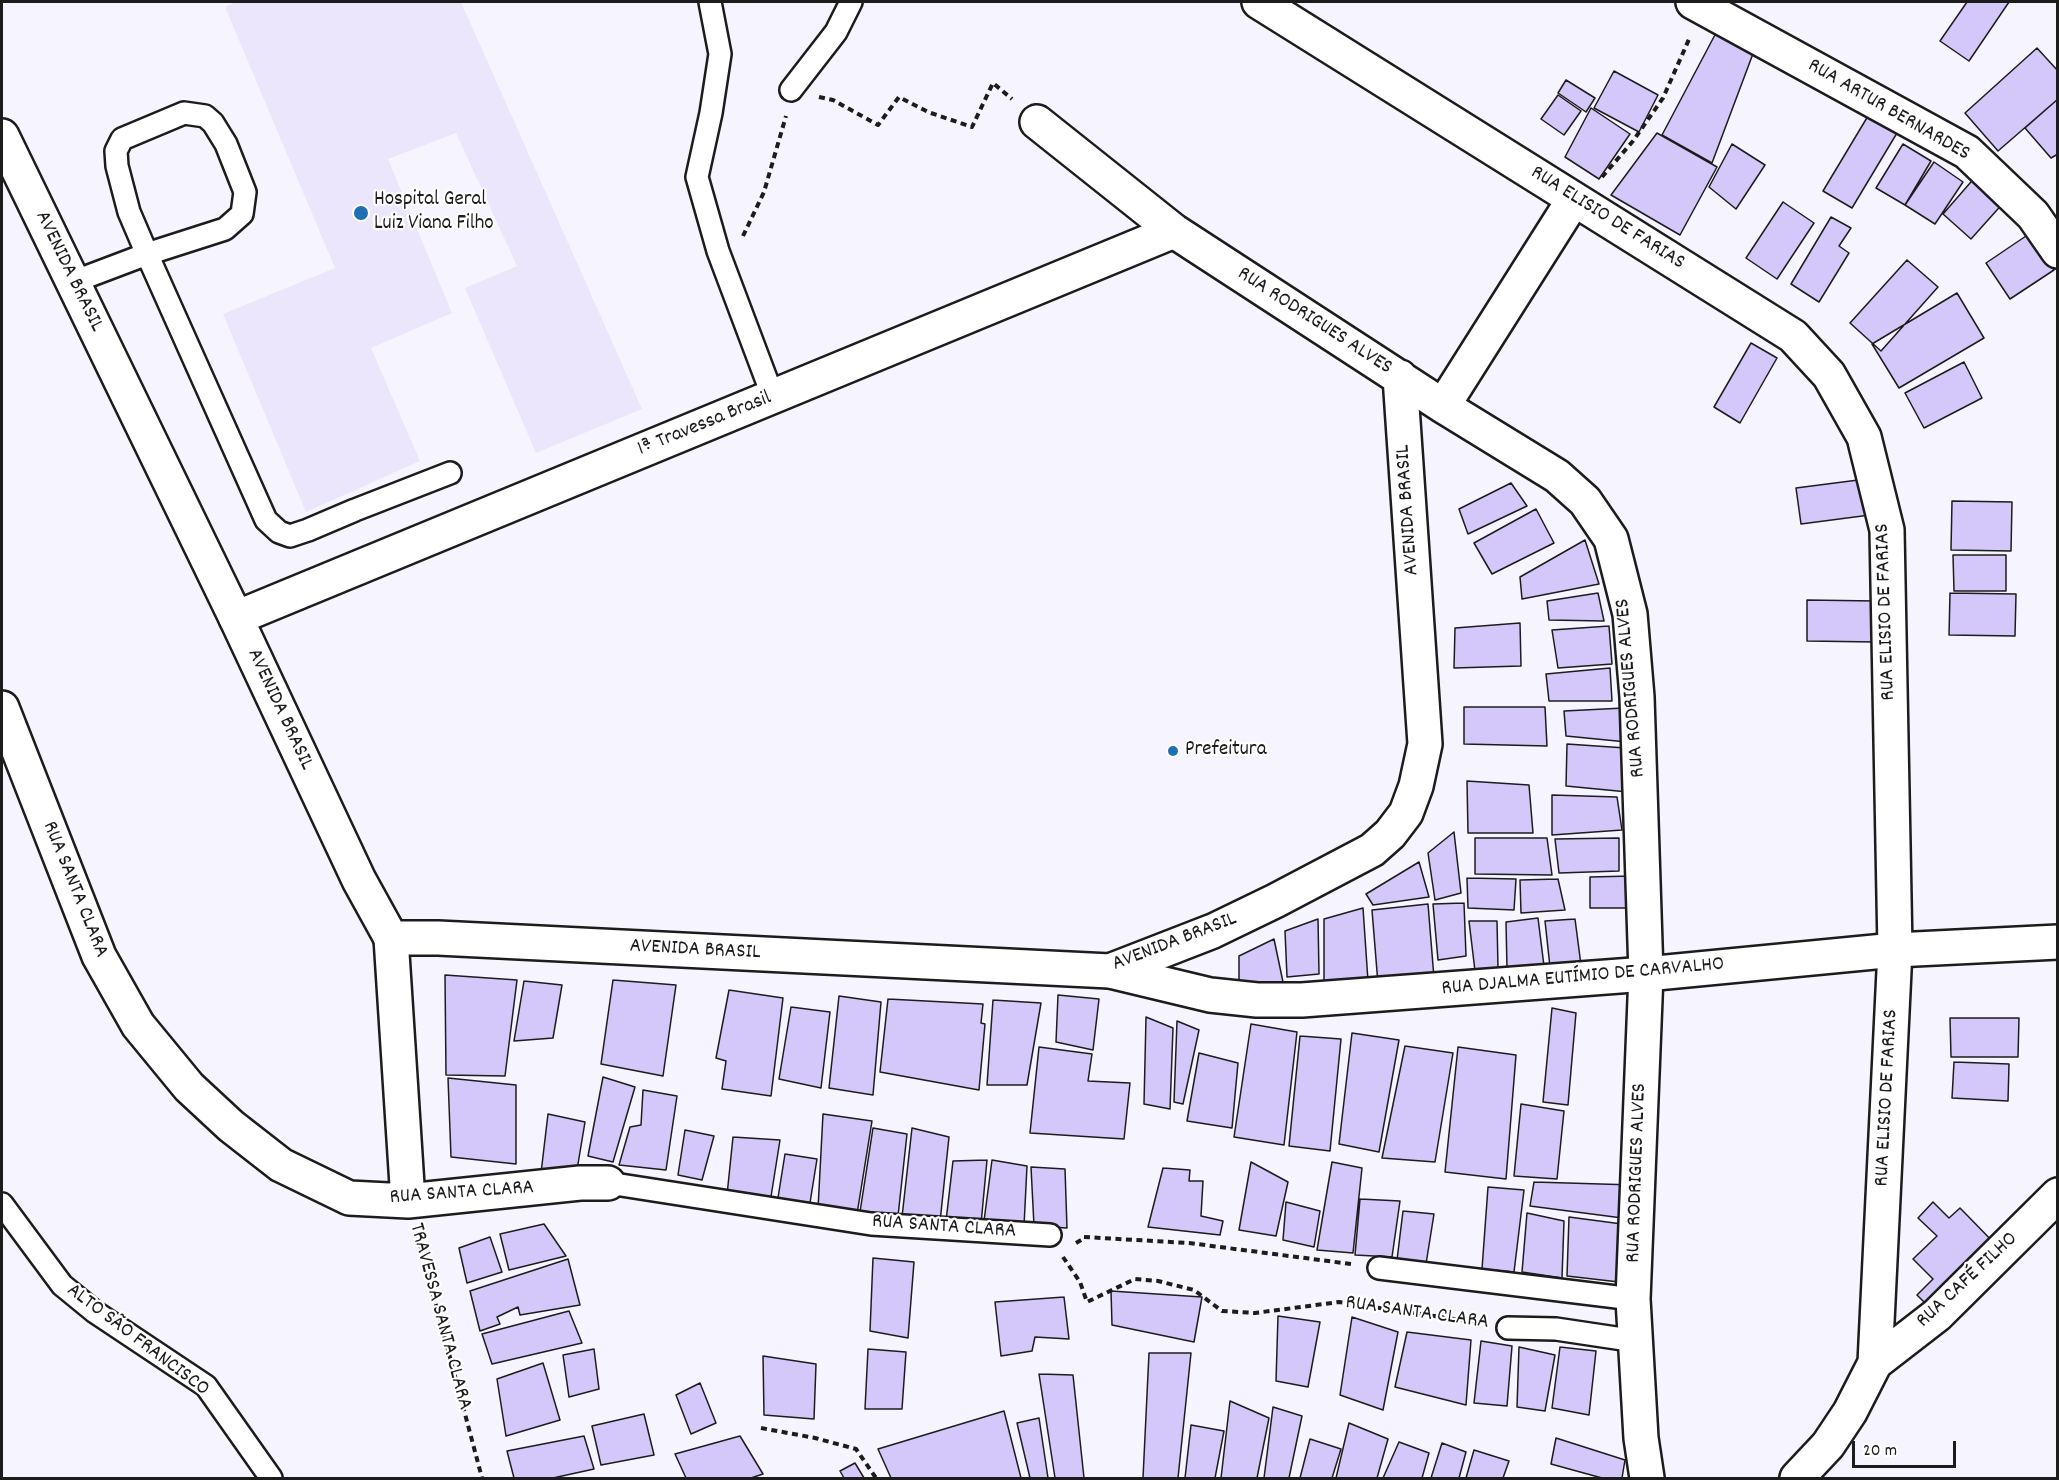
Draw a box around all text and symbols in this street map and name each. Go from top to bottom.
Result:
street label: RUA ARTUR BERNARDES [1802,54,1974,168]
street label: RUA ELISIO DE FARIAS [1525,161,1689,277]
place label: Hospital Geral Luiz Viana Filho [374,188,494,238]
marker: Hospital Geral Luiz Viana Filho [352,204,370,222]
street label: AVENIDA BRASIL [28,208,108,336]
street label: RUA RODRIGUES ALVES [1232,262,1396,382]
street label: 1ª Travessa Brasil [635,387,775,463]
street label: AVENIDA BRASIL [1392,444,1426,576]
street label: RUA ELISIO DE FARIAS [1871,523,1903,701]
street label: RUA RODRIGUES ALVES [1612,597,1652,779]
street label: AVENIDA BRASIL [240,645,318,775]
place label: Prefeitura [1185,738,1266,764]
marker: Prefeitura [1166,744,1180,758]
street label: RUA SANTA CLARA [35,818,113,962]
street label: AVENIDA BRASIL [1109,908,1241,978]
street label: AVENIDA BRASIL [629,935,761,967]
street label: RUA DJALMA EUTÍMIO DE CARVALHO [1441,953,1725,1003]
street label: RUA ELISIO DE FARIAS [1871,1009,1905,1187]
street label: RUA RODRIGUES ALVES [1622,1083,1654,1263]
street label: RUA SANTA CLARA [389,1176,535,1212]
street label: RUA SANTA CLARA [871,1210,1017,1246]
street label: TRAVESSA SANTA CLARA [402,1221,476,1413]
street label: RUA CAFÉ FILHO [1912,1228,2024,1334]
street label: ALTO SÃO FRANCISCO [61,1279,213,1403]
street label: RUA SANTA CLARA [1344,1291,1490,1337]
scale bar [1855,1429,1958,1467]
text: 20 m [1863,1439,1897,1464]

